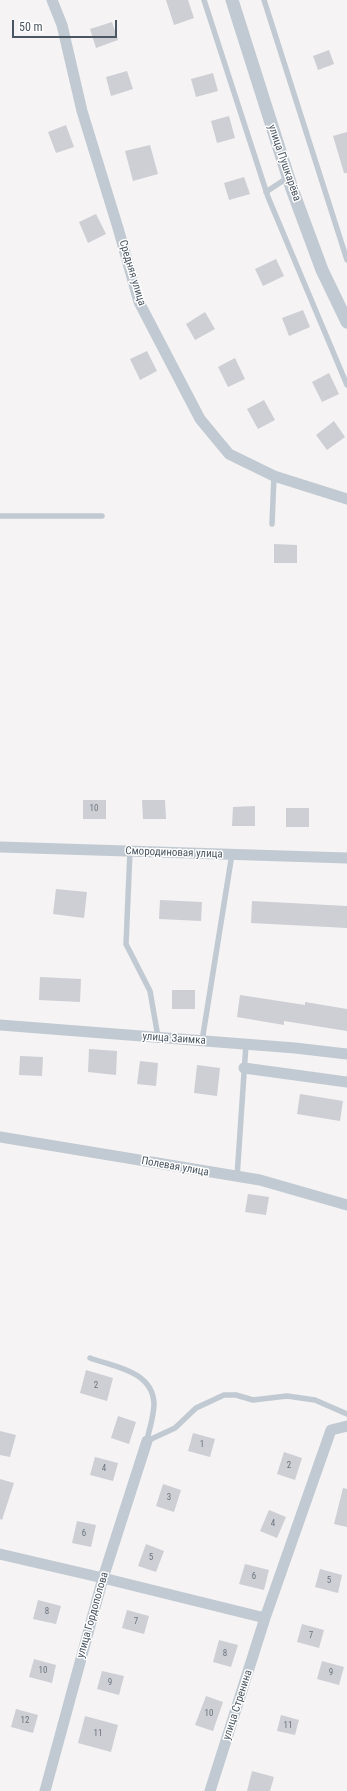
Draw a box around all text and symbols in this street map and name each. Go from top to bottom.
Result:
scale bar [14,12,119,38]
text: 50 m [19,20,43,34]
street label: улица Пушкарёва [265,123,303,203]
street label: Средняя улица [116,239,148,307]
house number: 10 [90,804,98,814]
street label: Смородиновая улица [125,845,223,861]
street label: улица Заимка [142,1030,206,1048]
street label: Полевая улица [140,1155,210,1179]
house number: 2 [94,1381,98,1391]
house number: 1 [200,1440,204,1450]
house number: 2 [287,1461,291,1471]
house number: 4 [102,1464,106,1474]
house number: 3 [167,1493,171,1503]
house number: 4 [271,1519,275,1529]
house number: 6 [82,1529,86,1539]
house number: 5 [149,1553,153,1563]
street label: улица Гордополова [74,1571,112,1659]
house number: 6 [252,1572,256,1582]
house number: 5 [327,1576,331,1586]
house number: 8 [45,1607,49,1617]
house number: 7 [134,1617,138,1627]
house number: 7 [309,1631,313,1641]
house number: 8 [223,1649,227,1659]
house number: 10 [39,1666,47,1676]
street label: улица Стренина [220,1668,256,1742]
house number: 9 [329,1668,333,1678]
house number: 9 [108,1678,112,1688]
house number: 10 [205,1709,213,1719]
house number: 12 [21,1716,29,1726]
house number: 11 [284,1721,292,1731]
house number: 11 [94,1729,102,1739]

